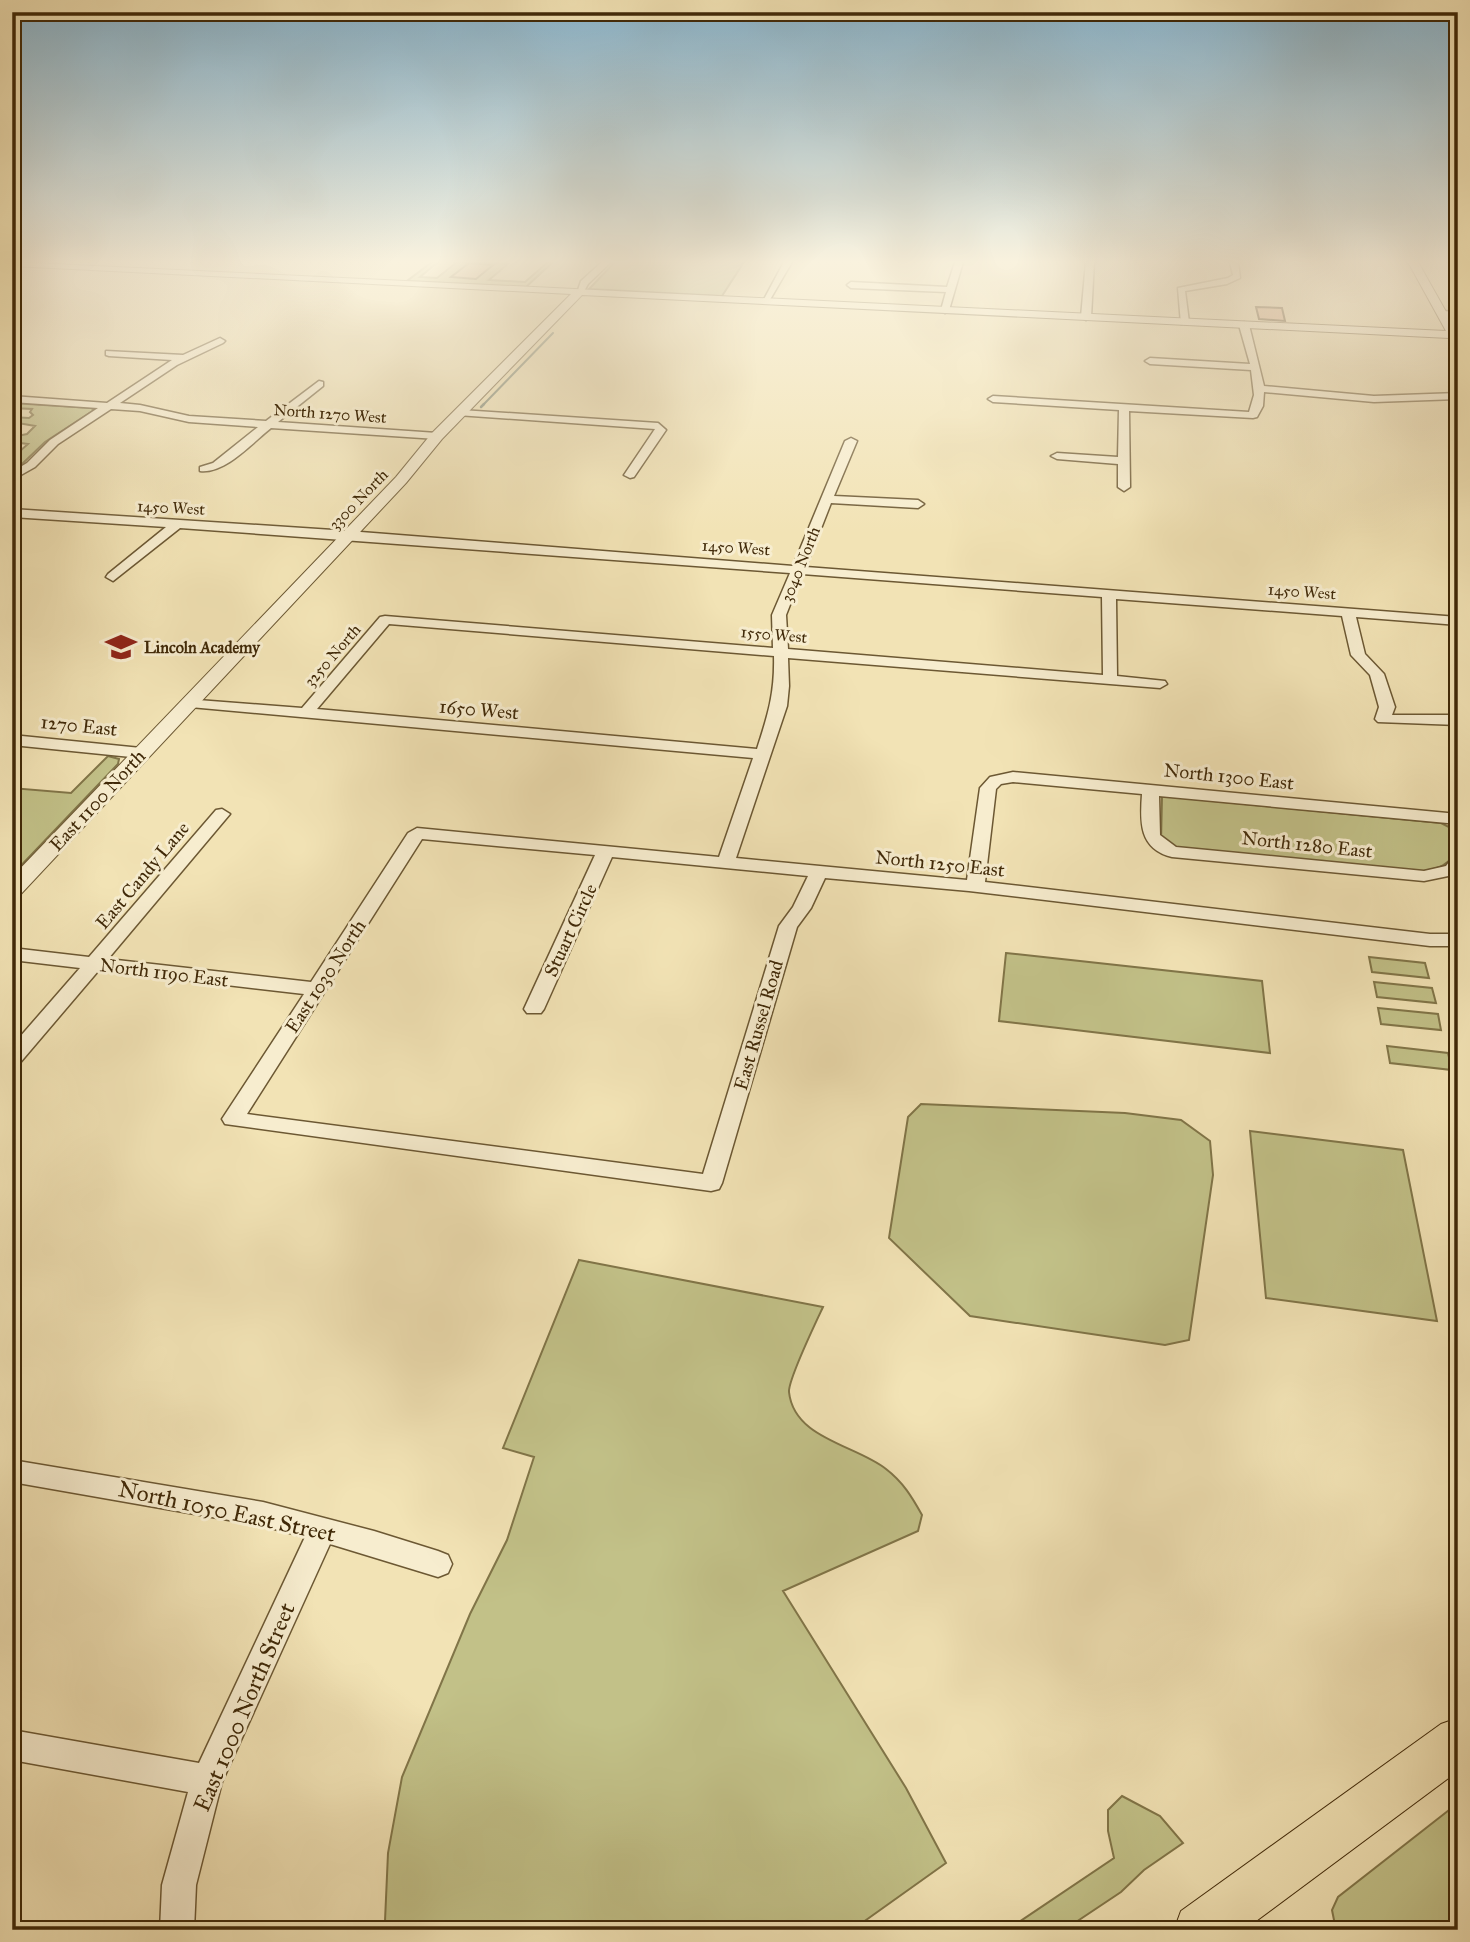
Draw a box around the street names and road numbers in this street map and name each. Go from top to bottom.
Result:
street label: North 1270 West [273,400,387,427]
street label: 3300 North [325,465,392,534]
street label: 1450 West [136,496,206,519]
street label: 3040 North [777,524,824,605]
street label: 1450 West [701,536,771,559]
street label: 1450 West [1267,580,1337,603]
street label: 3250 North [300,620,365,690]
street label: 1550 West [740,622,808,647]
street label: 1650 West [438,695,520,724]
street label: 1270 East [39,710,119,741]
street label: East 1100 North [44,745,151,856]
street label: North 1300 East [1163,758,1295,795]
street label: East Candy Lane [91,817,194,934]
street label: North 1280 East [1240,826,1374,863]
street label: North 1250 East [874,845,1006,882]
street label: Stuart Circle [539,880,602,980]
street label: East 1030 North [280,915,371,1037]
street label: North 1190 East [98,953,230,992]
street label: East Russel Road [729,957,788,1093]
street label: North 1050 East Street [116,1474,338,1548]
street label: East 1000 North Street [187,1598,301,1816]

